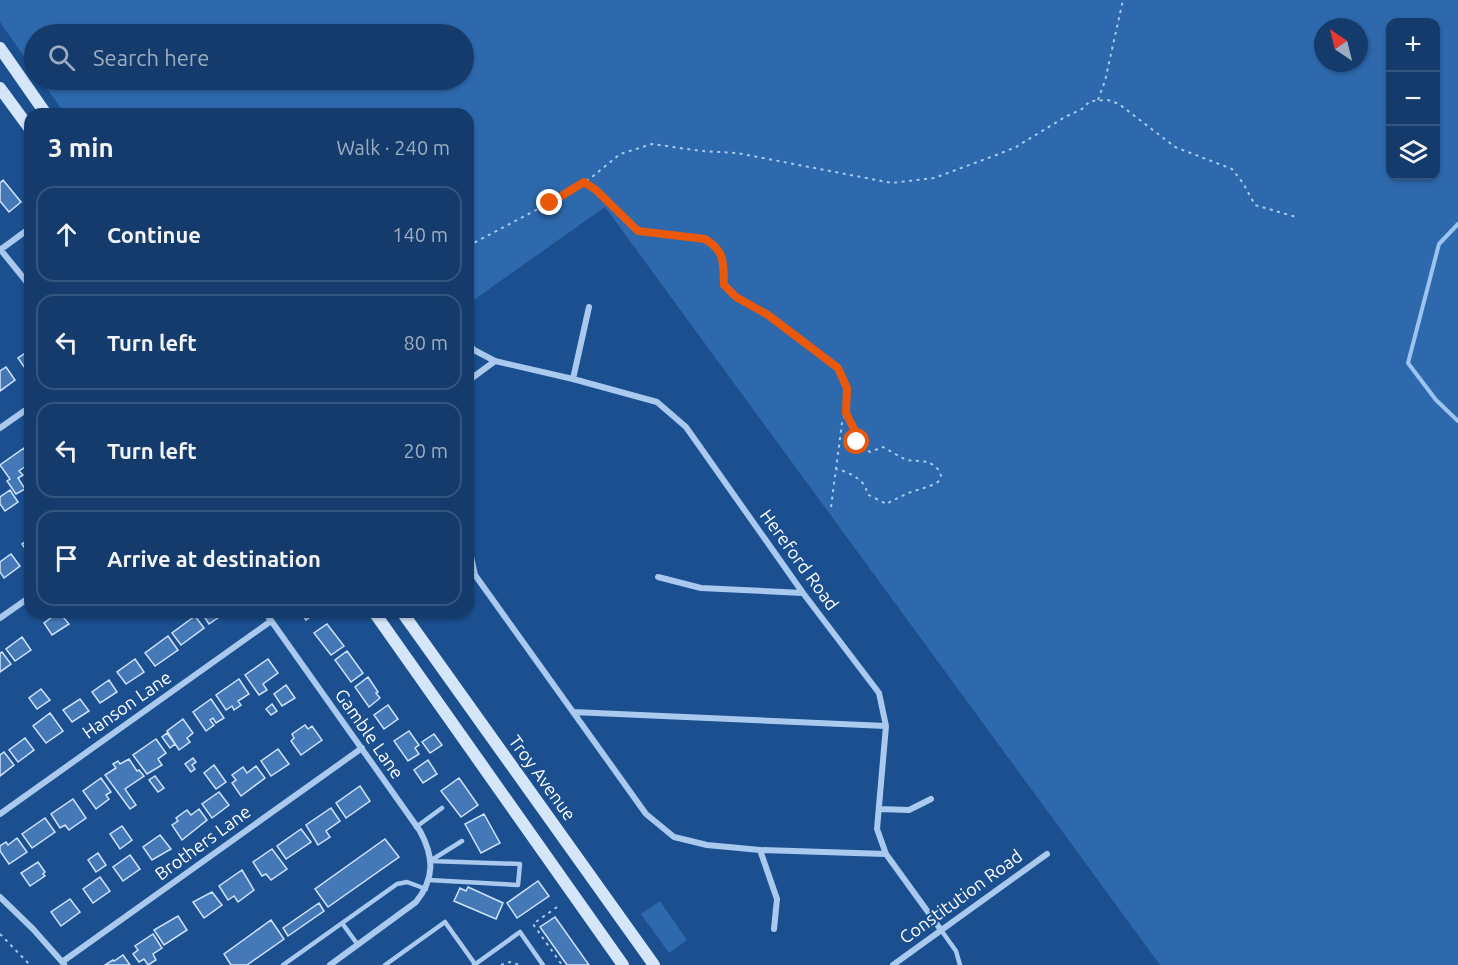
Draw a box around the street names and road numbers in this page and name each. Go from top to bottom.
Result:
street label: Hereford Road [757,505,843,614]
street label: Hanson Lane [78,666,175,742]
street label: Gamble Lane [332,685,408,782]
street label: Troy Avenue [505,731,580,824]
street label: Brothers Lane [151,801,254,884]
street label: Constitution Road [895,845,1025,947]

